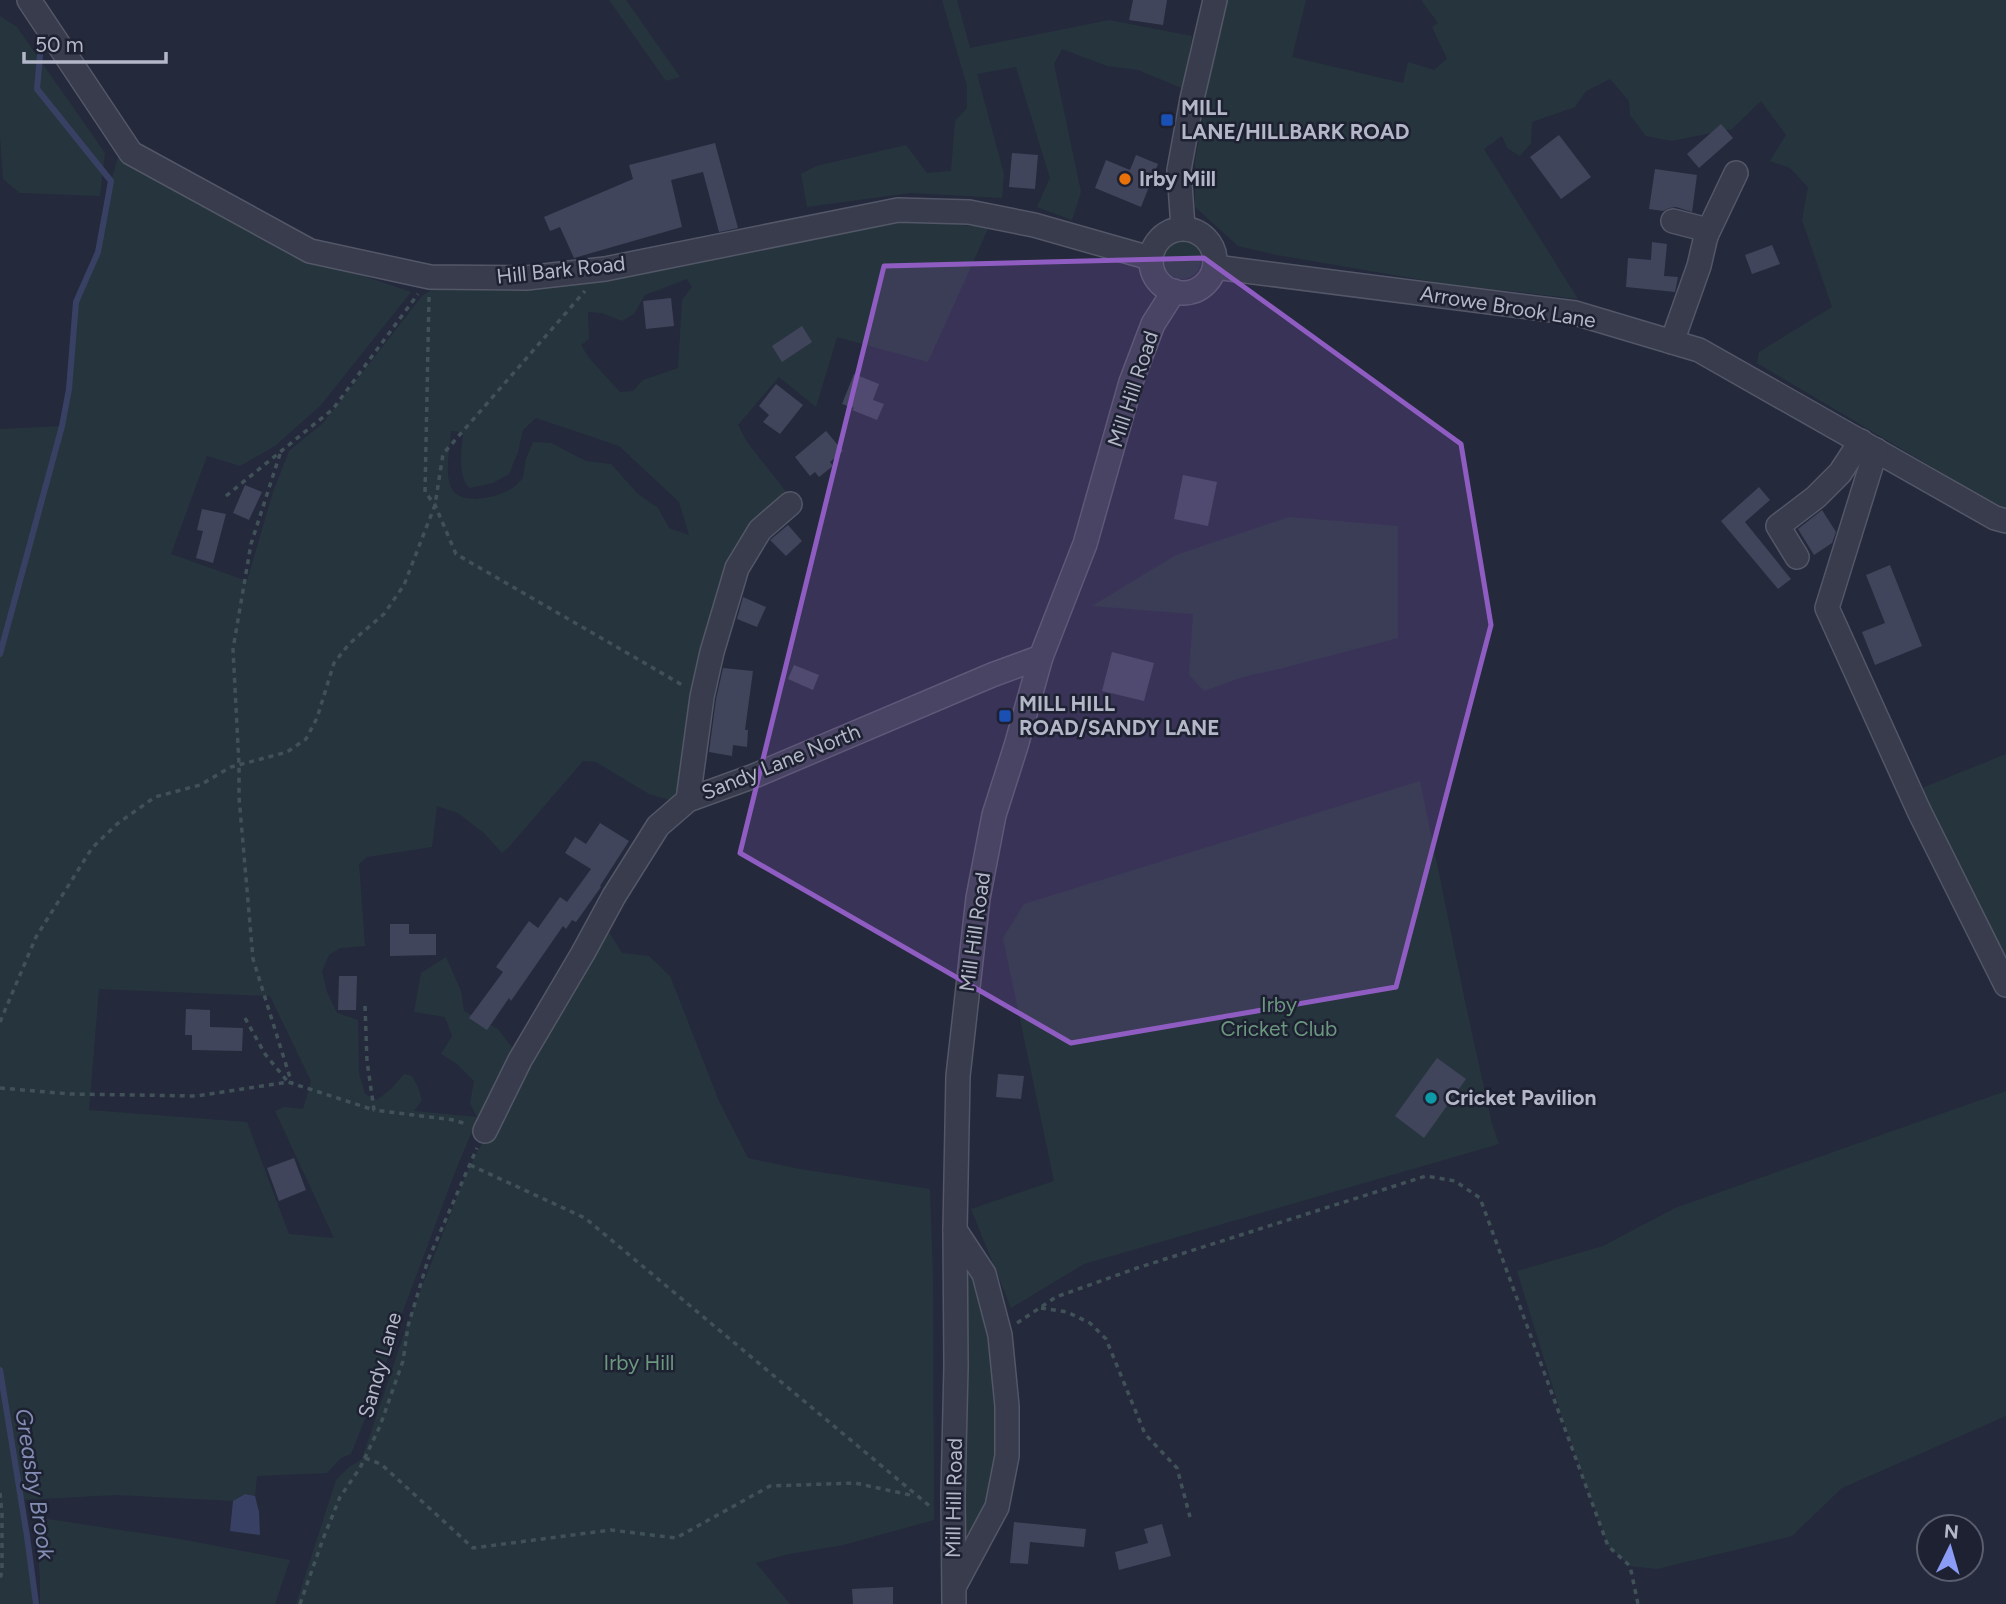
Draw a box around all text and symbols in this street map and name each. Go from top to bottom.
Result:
scale bar [24,21,166,65]
text: 50 m [35,32,84,57]
place label: MILL LANE/HILLBARK ROAD [1181,95,1409,144]
marker: MILL LANE/HILLBARK ROAD [1159,112,1175,128]
place label: Irby Mill [1139,166,1216,191]
marker: Irby Mill [1117,171,1133,187]
street label: Hill Bark Road [495,250,627,289]
street label: Arrowe Brook Lane [1418,280,1598,333]
street label: Mill Hill Road [1102,328,1163,450]
place label: MILL HILL ROAD/SANDY LANE [1019,691,1220,740]
marker: MILL HILL ROAD/SANDY LANE [997,708,1013,724]
street label: Sandy Lane North [698,718,864,805]
street label: Mill Hill Road [954,871,995,993]
park label: Irby Cricket Club [1221,992,1337,1041]
place label: Cricket Pavilion [1445,1085,1596,1110]
marker: Cricket Pavilion [1423,1090,1439,1106]
street label: Sandy Lane [353,1309,407,1421]
park label: Irby Hill [604,1350,674,1375]
water label: Greasby Brook [9,1406,61,1563]
street label: Mill Hill Road [940,1438,967,1558]
north arrow [1915,1513,1985,1583]
text: N [1943,1519,1960,1544]

